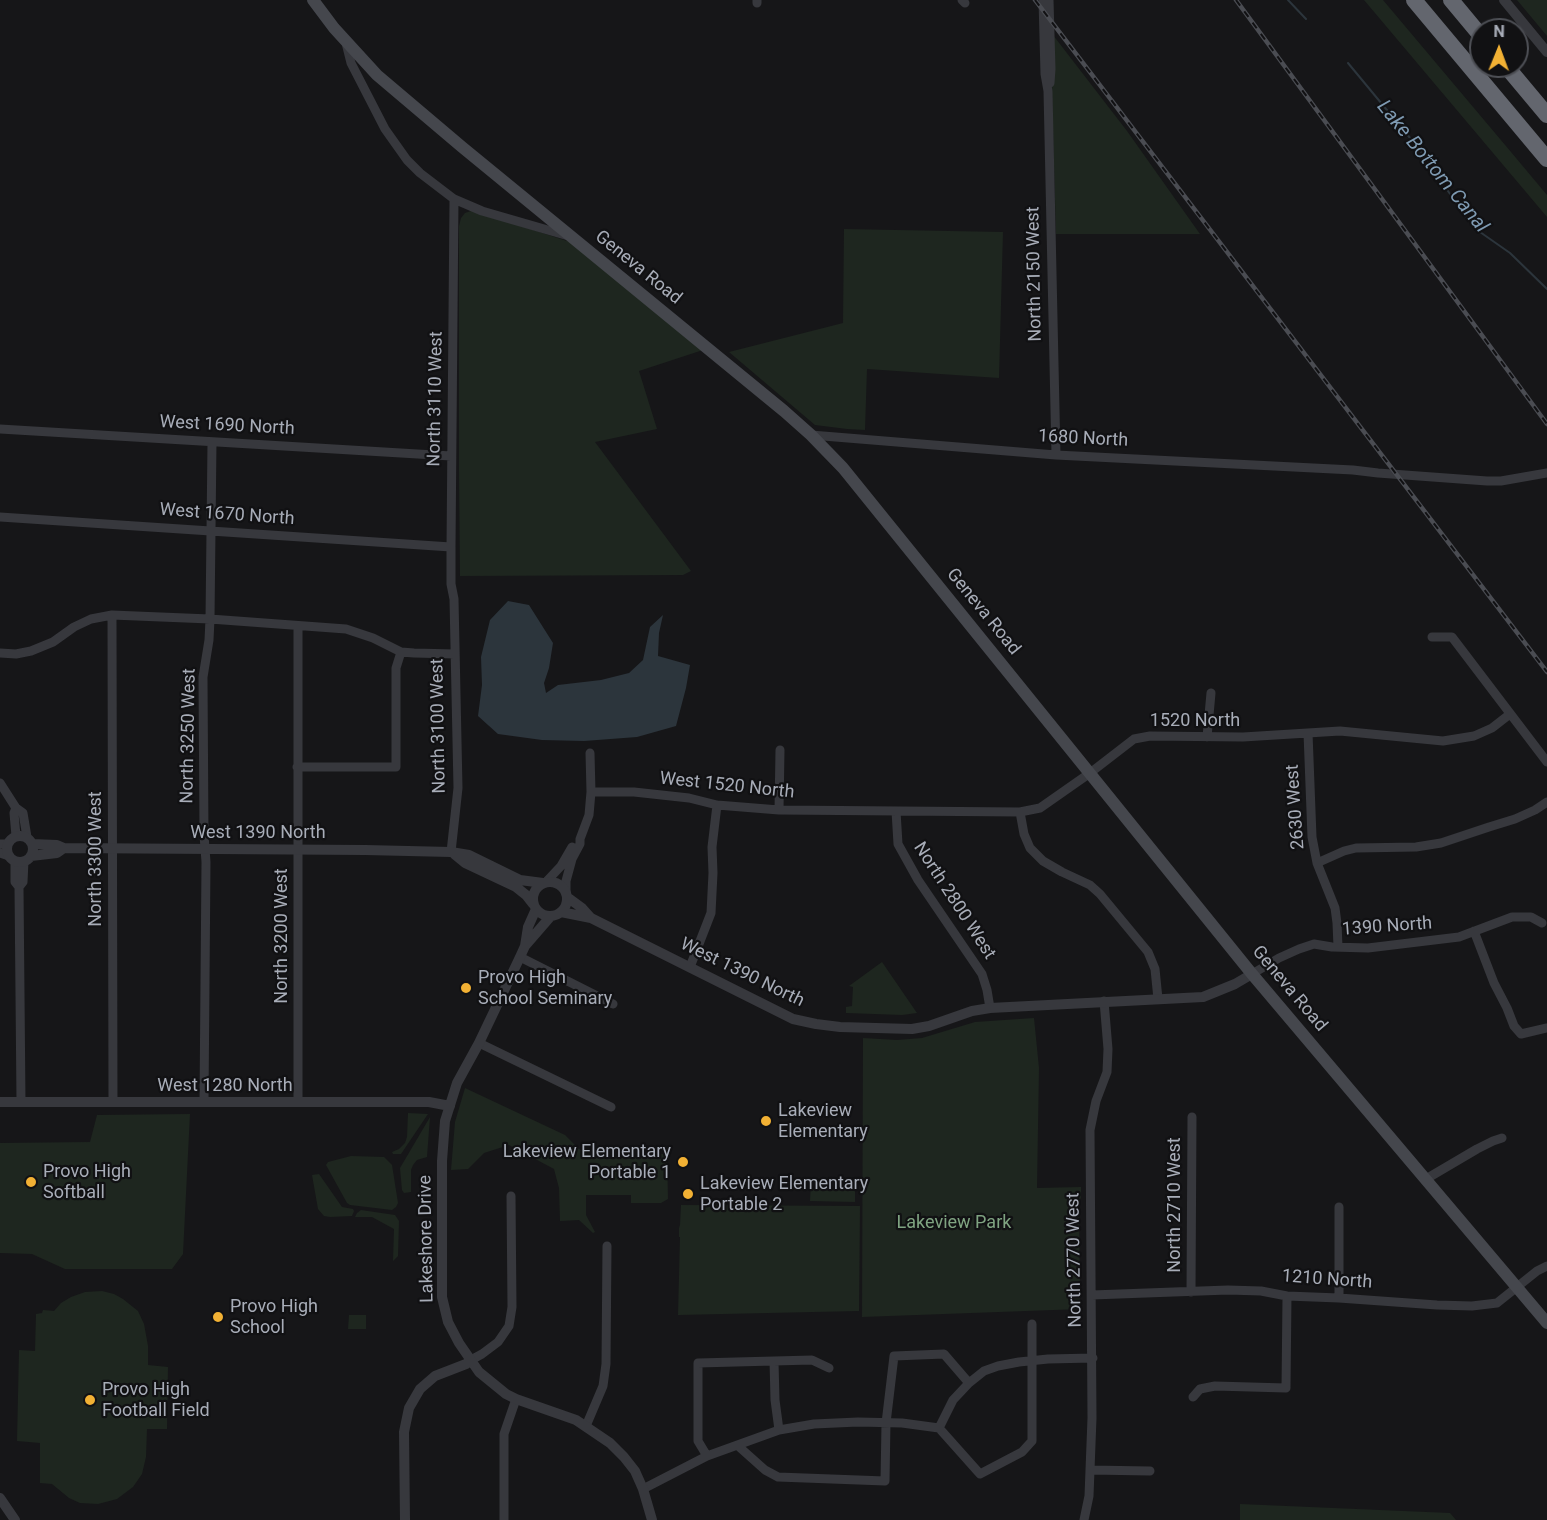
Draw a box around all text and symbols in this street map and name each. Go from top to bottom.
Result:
north arrow [1469,18,1529,78]
text: N [1493,22,1505,41]
water label: Lake Bottom Canal [1371,96,1493,238]
street label: North 2150 West [1023,206,1047,342]
street label: Geneva Road [590,226,686,310]
street label: North 3110 West [424,331,448,467]
street label: West 1690 North [159,412,295,440]
street label: 1680 North [1037,426,1129,452]
street label: West 1670 North [159,500,295,530]
street label: Geneva Road [941,564,1025,660]
street label: North 3100 West [427,658,451,794]
street label: North 3250 West [177,668,201,804]
street label: 1520 North [1150,710,1240,732]
street label: 2630 West [1282,764,1310,850]
street label: West 1520 North [659,768,795,804]
street label: North 3300 West [85,791,107,927]
street label: West 1390 North [190,822,326,844]
street label: North 2800 West [908,838,1000,964]
street label: North 3200 West [271,868,293,1004]
street label: 1390 North [1341,913,1433,941]
street label: West 1390 North [676,934,808,1012]
street label: Geneva Road [1247,942,1331,1036]
place label: Provo High School Seminary [478,967,612,1010]
marker: Provo High School Seminary [459,981,473,995]
street label: West 1280 North [157,1075,293,1097]
place label: Lakeview Elementary [778,1100,868,1142]
marker: Lakeview Elementary [759,1114,773,1128]
street label: North 2710 West [1164,1137,1186,1273]
place label: Lakeview Elementary Portable 1 [503,1141,671,1184]
marker: Lakeview Elementary Portable 1 [676,1155,690,1169]
place label: Provo High Softball [43,1161,131,1204]
place label: Lakeview Elementary Portable 2 [700,1173,868,1216]
marker: Provo High Softball [24,1175,38,1189]
street label: Lakeshore Drive [415,1175,439,1303]
marker: Lakeview Elementary Portable 2 [681,1187,695,1201]
street label: North 2770 West [1063,1192,1087,1328]
park label: Lakeview Park [897,1212,1011,1234]
street label: 1210 North [1281,1266,1373,1294]
place label: Provo High School [230,1296,318,1338]
marker: Provo High School [211,1310,225,1324]
place label: Provo High Football Field [102,1379,210,1422]
marker: Provo High Football Field [83,1393,97,1407]

